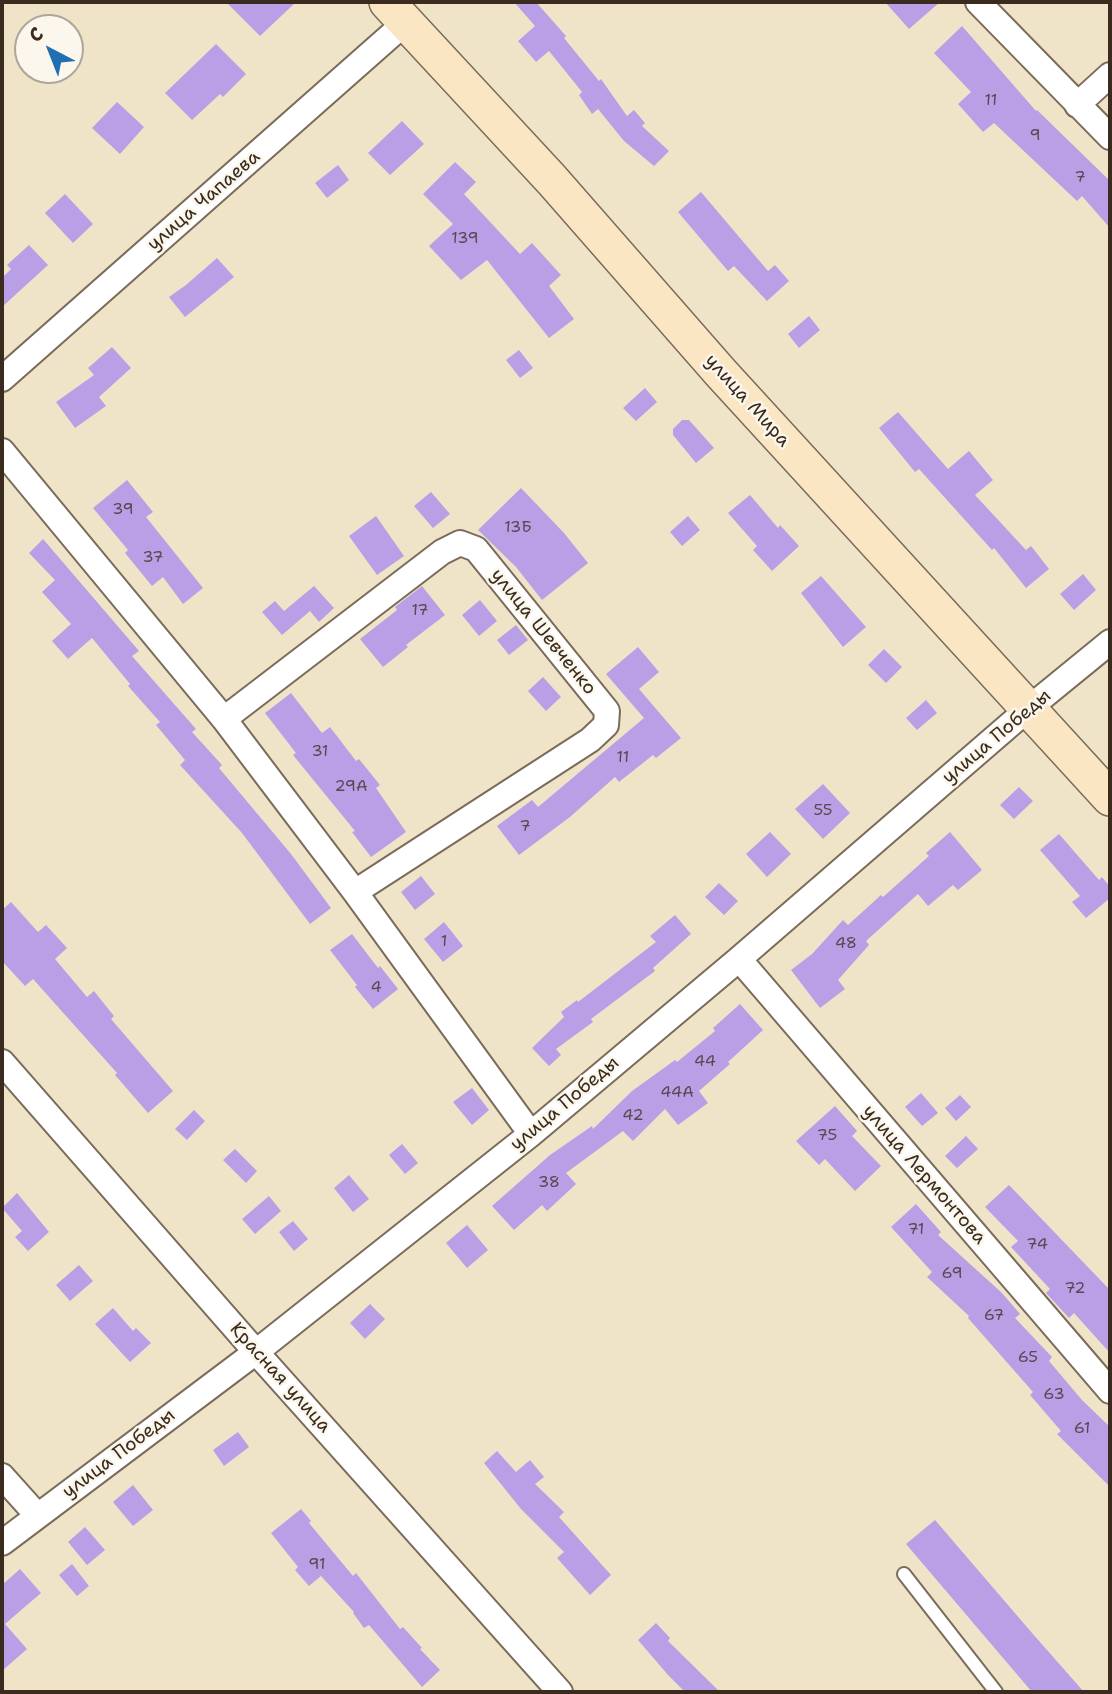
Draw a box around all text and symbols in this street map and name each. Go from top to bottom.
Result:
north arrow [14,14,84,84]
text: С [23,21,49,48]
house number: 11 [985,91,997,111]
house number: 9 [1029,126,1041,146]
street label: улица Чапаева [143,146,265,256]
house number: 7 [1074,168,1086,188]
house number: 139 [451,229,479,249]
street label: улица Мира [699,350,795,452]
house number: 39 [112,500,134,520]
house number: 13Б [504,518,532,538]
house number: 37 [142,548,164,568]
street label: улица Шевченко [485,564,601,700]
house number: 17 [411,601,429,621]
street label: улица Победы [938,685,1056,789]
house number: 31 [311,742,329,762]
house number: 11 [617,748,629,768]
house number: 29А [334,777,368,797]
house number: 55 [813,801,833,821]
house number: 7 [519,817,531,837]
house number: 1 [441,932,447,952]
house number: 48 [835,934,857,954]
house number: 4 [370,978,382,998]
street label: улица Победы [506,1052,624,1156]
house number: 44 [694,1052,716,1072]
house number: 44А [660,1083,694,1103]
street label: улица Лермонтова [857,1101,991,1249]
house number: 42 [622,1106,644,1126]
house number: 75 [817,1126,837,1146]
house number: 38 [538,1173,560,1193]
house number: 71 [907,1220,925,1240]
house number: 74 [1026,1235,1048,1255]
house number: 69 [941,1264,963,1284]
house number: 72 [1064,1279,1086,1299]
house number: 67 [984,1306,1004,1326]
street label: Красная улица [225,1318,335,1438]
house number: 65 [1018,1348,1038,1368]
house number: 63 [1043,1385,1065,1405]
street label: улица Победы [58,1404,180,1504]
house number: 61 [1074,1419,1090,1439]
house number: 91 [308,1555,326,1575]

